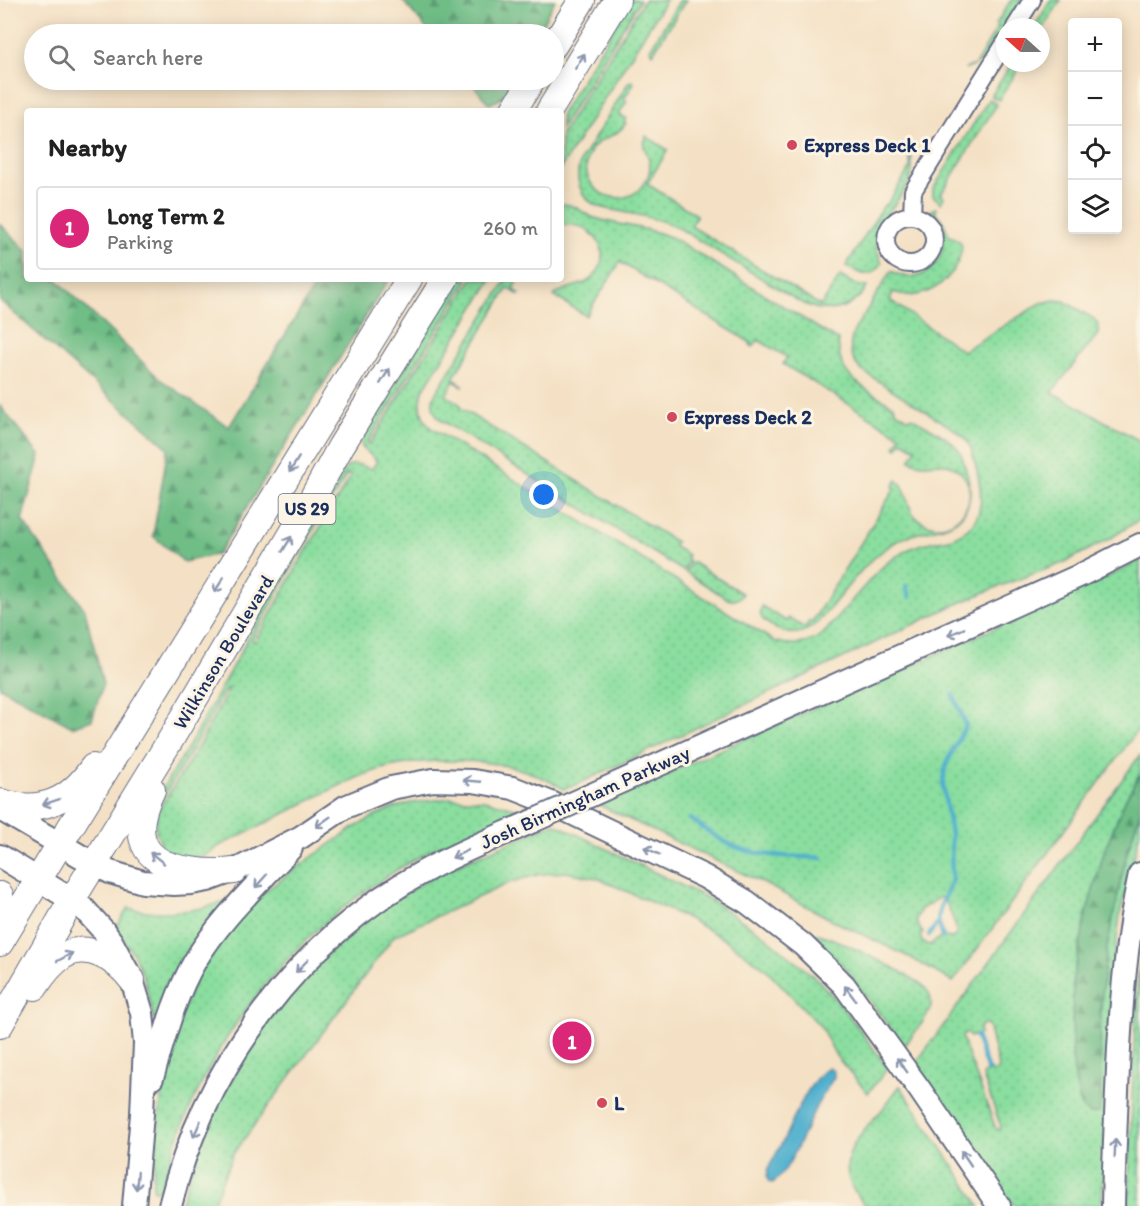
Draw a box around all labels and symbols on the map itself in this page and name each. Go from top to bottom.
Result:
north arrow [996,18,1050,72]
one-way arrow [574,53,586,70]
place label: Express Deck 1 [804,133,931,158]
marker: Express Deck 1 [785,138,799,152]
one-way arrow [379,368,391,385]
place label: Express Deck 2 [684,405,812,430]
marker: Express Deck 2 [665,410,679,424]
one-way arrow [288,456,300,473]
your location [529,480,558,509]
road number: US 29 [278,494,336,524]
one-way arrow [281,536,293,553]
street label: Wilkinson Boulevard [167,570,279,734]
one-way arrow [213,576,225,593]
one-way arrow [947,627,965,638]
street label: Josh Birmingham Parkway [477,740,694,854]
one-way arrow [462,776,482,787]
one-way arrow [42,797,61,808]
one-way arrow [316,816,332,828]
one-way arrow [644,845,662,857]
one-way arrow [451,848,469,860]
one-way arrow [150,851,166,864]
one-way arrow [254,873,268,888]
one-way arrow [56,951,74,963]
one-way arrow [295,958,309,973]
one-way arrow [844,986,856,1002]
pin: 1 [552,1018,592,1064]
one-way arrow [896,1058,908,1074]
place label: L [614,1091,625,1115]
marker: L [595,1096,609,1110]
one-way arrow [190,1119,202,1137]
one-way arrow [1109,1138,1120,1158]
one-way arrow [960,1149,973,1166]
one-way arrow [131,1171,142,1190]

